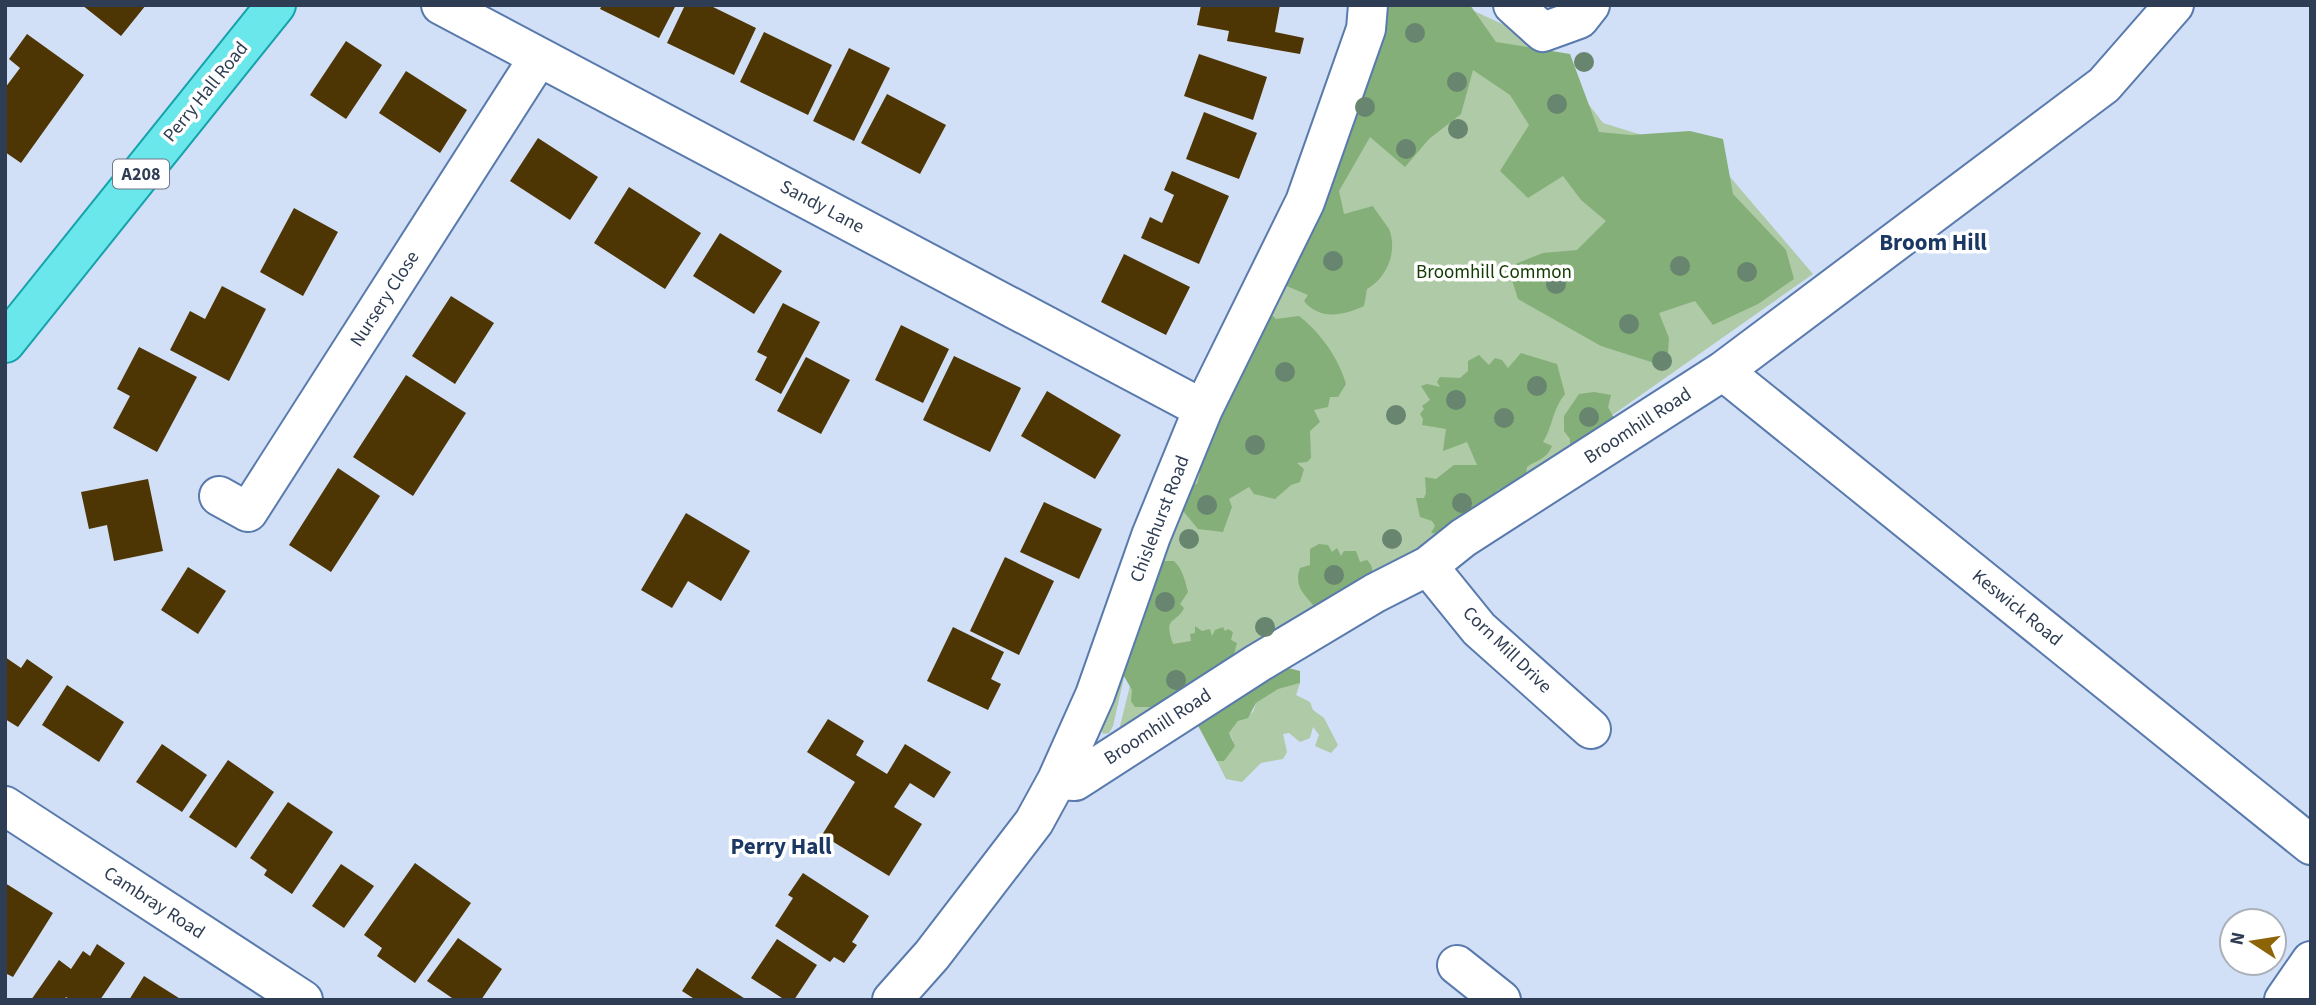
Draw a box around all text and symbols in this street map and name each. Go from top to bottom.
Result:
street label: Perry Hall Road [157,36,255,148]
road number: A208 [113,160,169,188]
street label: Sandy Lane [775,173,869,241]
district label: Broom Hill [1879,226,1987,259]
street label: Nursery Close [344,246,426,352]
park label: Broomhill Common [1416,259,1572,286]
street label: Broomhill Road [1579,381,1697,471]
street label: Chislehurst Road [1123,452,1197,586]
street label: Keswick Road [1966,563,2068,653]
street label: Corn Mill Drive [1456,600,1558,700]
street label: Broomhill Road [1099,682,1217,772]
district label: Perry Hall [731,830,832,863]
street label: Cambray Road [98,860,210,946]
north arrow [2218,907,2288,977]
text: N [2223,930,2252,948]

